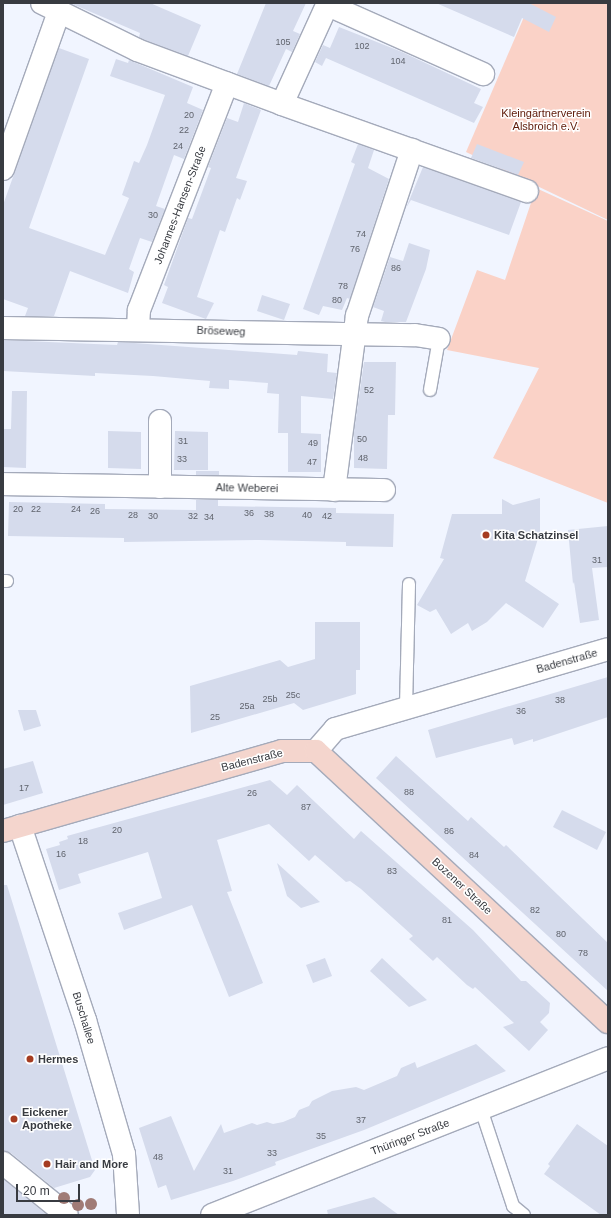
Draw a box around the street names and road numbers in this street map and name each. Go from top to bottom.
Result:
street label: Johannes-Hansen-Straße [151,144,209,266]
street label: Bröseweg [196,324,246,338]
street label: Alte Weberei [216,481,278,495]
street label: Badenstraße [535,646,599,676]
street label: Badenstraße [220,746,284,774]
street label: Bozener Straße [429,855,495,917]
street label: Buschallee [70,990,98,1046]
street label: Thüringer Straße [369,1116,451,1158]

